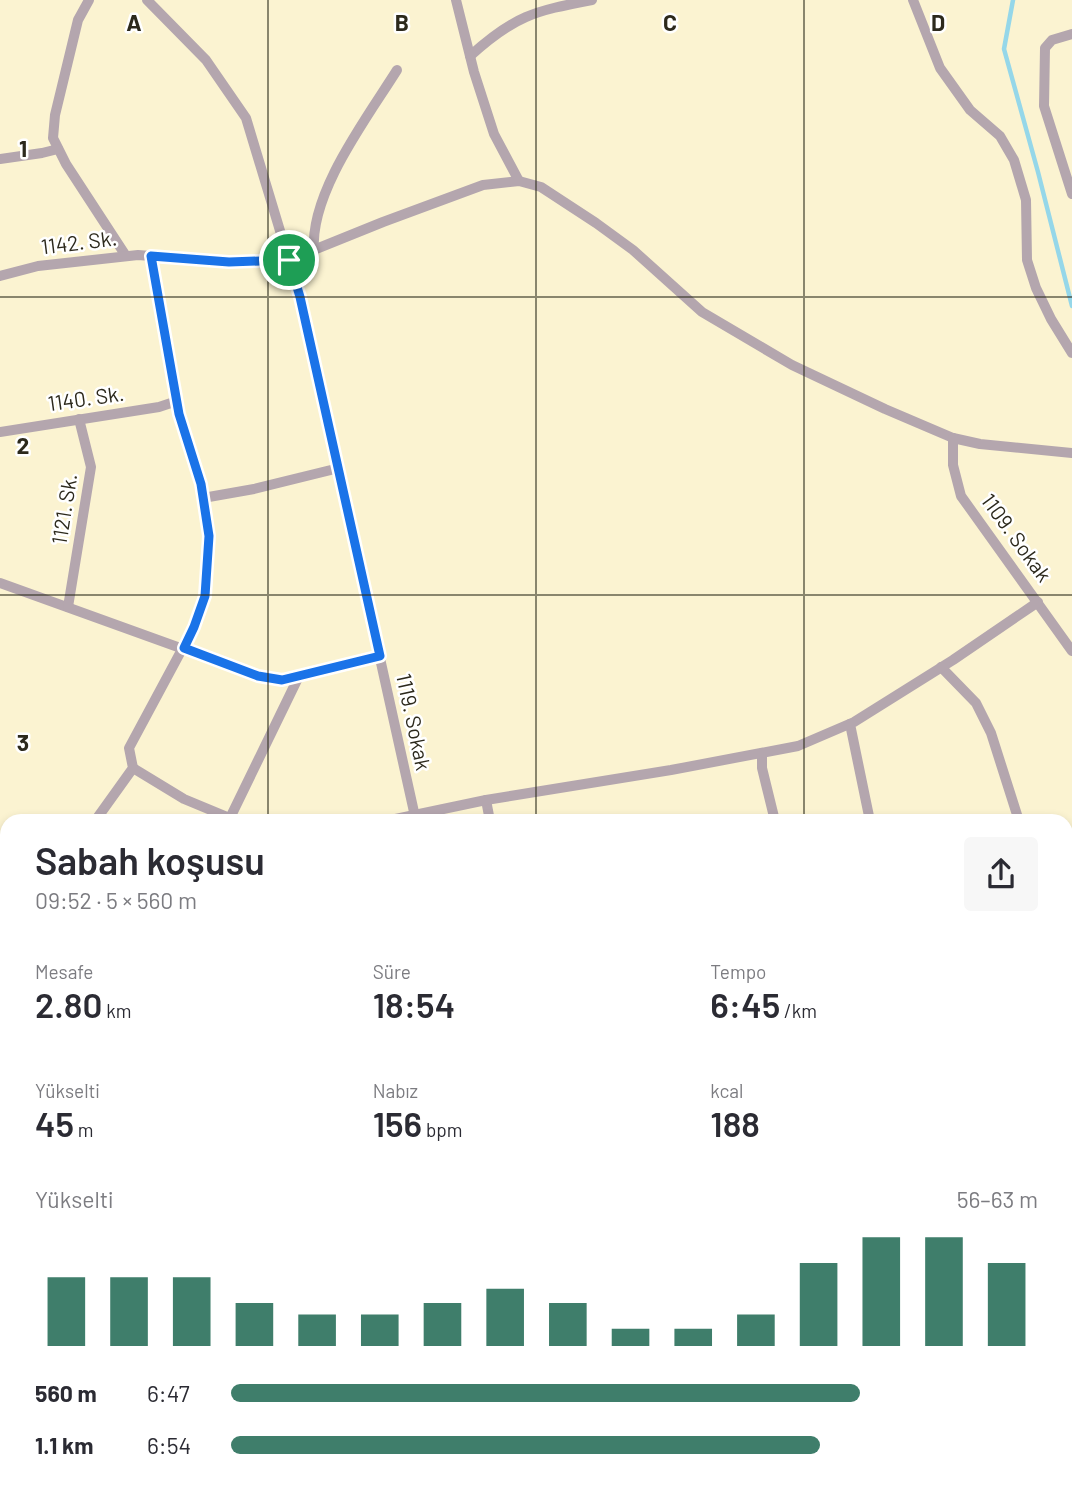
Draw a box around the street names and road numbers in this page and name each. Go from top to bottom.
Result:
street label: 1142. Sk. [39,224,118,259]
street label: 1140. Sk. [46,380,126,415]
street label: 1121. Sk. [46,471,81,546]
street label: 1109. Sokak [977,488,1058,586]
street label: 1119. Sokak [392,671,437,772]

